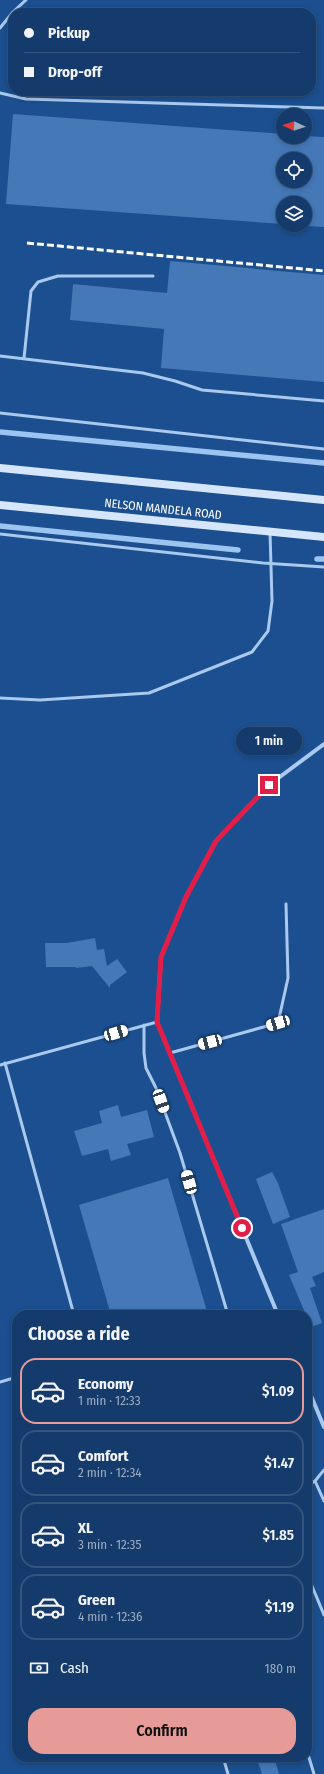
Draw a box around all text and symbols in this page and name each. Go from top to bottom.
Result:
text: Pickup [48,24,90,42]
text: Drop-off [48,63,102,81]
north arrow [276,108,312,144]
map controls [276,108,312,232]
button: locate [276,152,312,188]
button: layers [276,196,312,232]
street label: NELSON MANDELA ROAD [104,496,222,522]
callout: 1 min [236,727,302,755]
text: 1 min [255,733,283,748]
route end [260,776,278,794]
car [265,1014,291,1032]
car [103,1024,129,1042]
car [197,1033,223,1051]
car [151,1088,171,1114]
car [180,1169,198,1195]
route start [233,1219,251,1237]
text: Choose a ride [28,1323,130,1345]
icon: car [30,1373,66,1409]
text: Economy [78,1375,133,1393]
text: $1.09 [262,1382,294,1400]
text: 1 min · 12:33 [78,1393,141,1408]
icon: car [30,1445,66,1481]
text: Comfort [78,1447,129,1465]
text: $1.47 [264,1454,294,1472]
text: 2 min · 12:34 [78,1465,142,1480]
icon: car [30,1517,66,1553]
text: XL [78,1519,93,1537]
text: $1.85 [262,1526,294,1544]
text: 3 min · 12:35 [78,1537,141,1552]
icon: car [30,1589,66,1625]
text: Green [78,1591,115,1609]
text: $1.19 [265,1598,294,1616]
text: 4 min · 12:36 [78,1609,142,1624]
icon: cash [28,1657,50,1679]
text: Cash [60,1659,89,1677]
text: 180 m [265,1661,296,1676]
button: Confirm [28,1708,296,1754]

